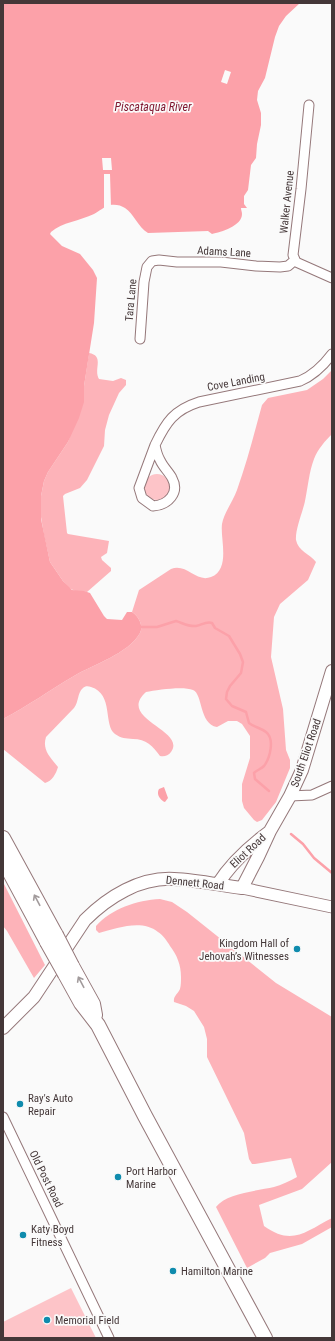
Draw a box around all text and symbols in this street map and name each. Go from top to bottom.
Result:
water label: Piscataqua River [115,100,192,114]
street label: Walker Avenue [277,170,297,234]
street label: Adams Lane [197,244,251,260]
street label: Tara Lane [123,278,139,322]
street label: Cove Landing [206,370,266,394]
street label: South Eliot Road [288,717,324,789]
street label: Eliot Road [228,831,268,871]
street label: Dennett Road [165,873,225,893]
one-way arrow [33,894,41,906]
place label: Kingdom Hall of Jehovah’s Witnesses [199,937,290,963]
marker: Kingdom Hall of Jehovah’s Witnesses [292,944,302,954]
one-way arrow [77,976,84,988]
place label: Ray's Auto Repair [28,1092,73,1118]
marker: Ray's Auto Repair [15,1099,25,1109]
street label: Old Post Road [27,1148,65,1210]
place label: Port Harbor Marine [126,1165,177,1191]
marker: Port Harbor Marine [113,1172,123,1182]
place label: Katy Boyd Fitness [31,1223,74,1249]
marker: Katy Boyd Fitness [18,1230,28,1240]
place label: Hamilton Marine [181,1265,253,1278]
marker: Hamilton Marine [168,1266,178,1276]
place label: Memorial Field [55,1314,119,1327]
marker: Memorial Field [42,1315,52,1325]

